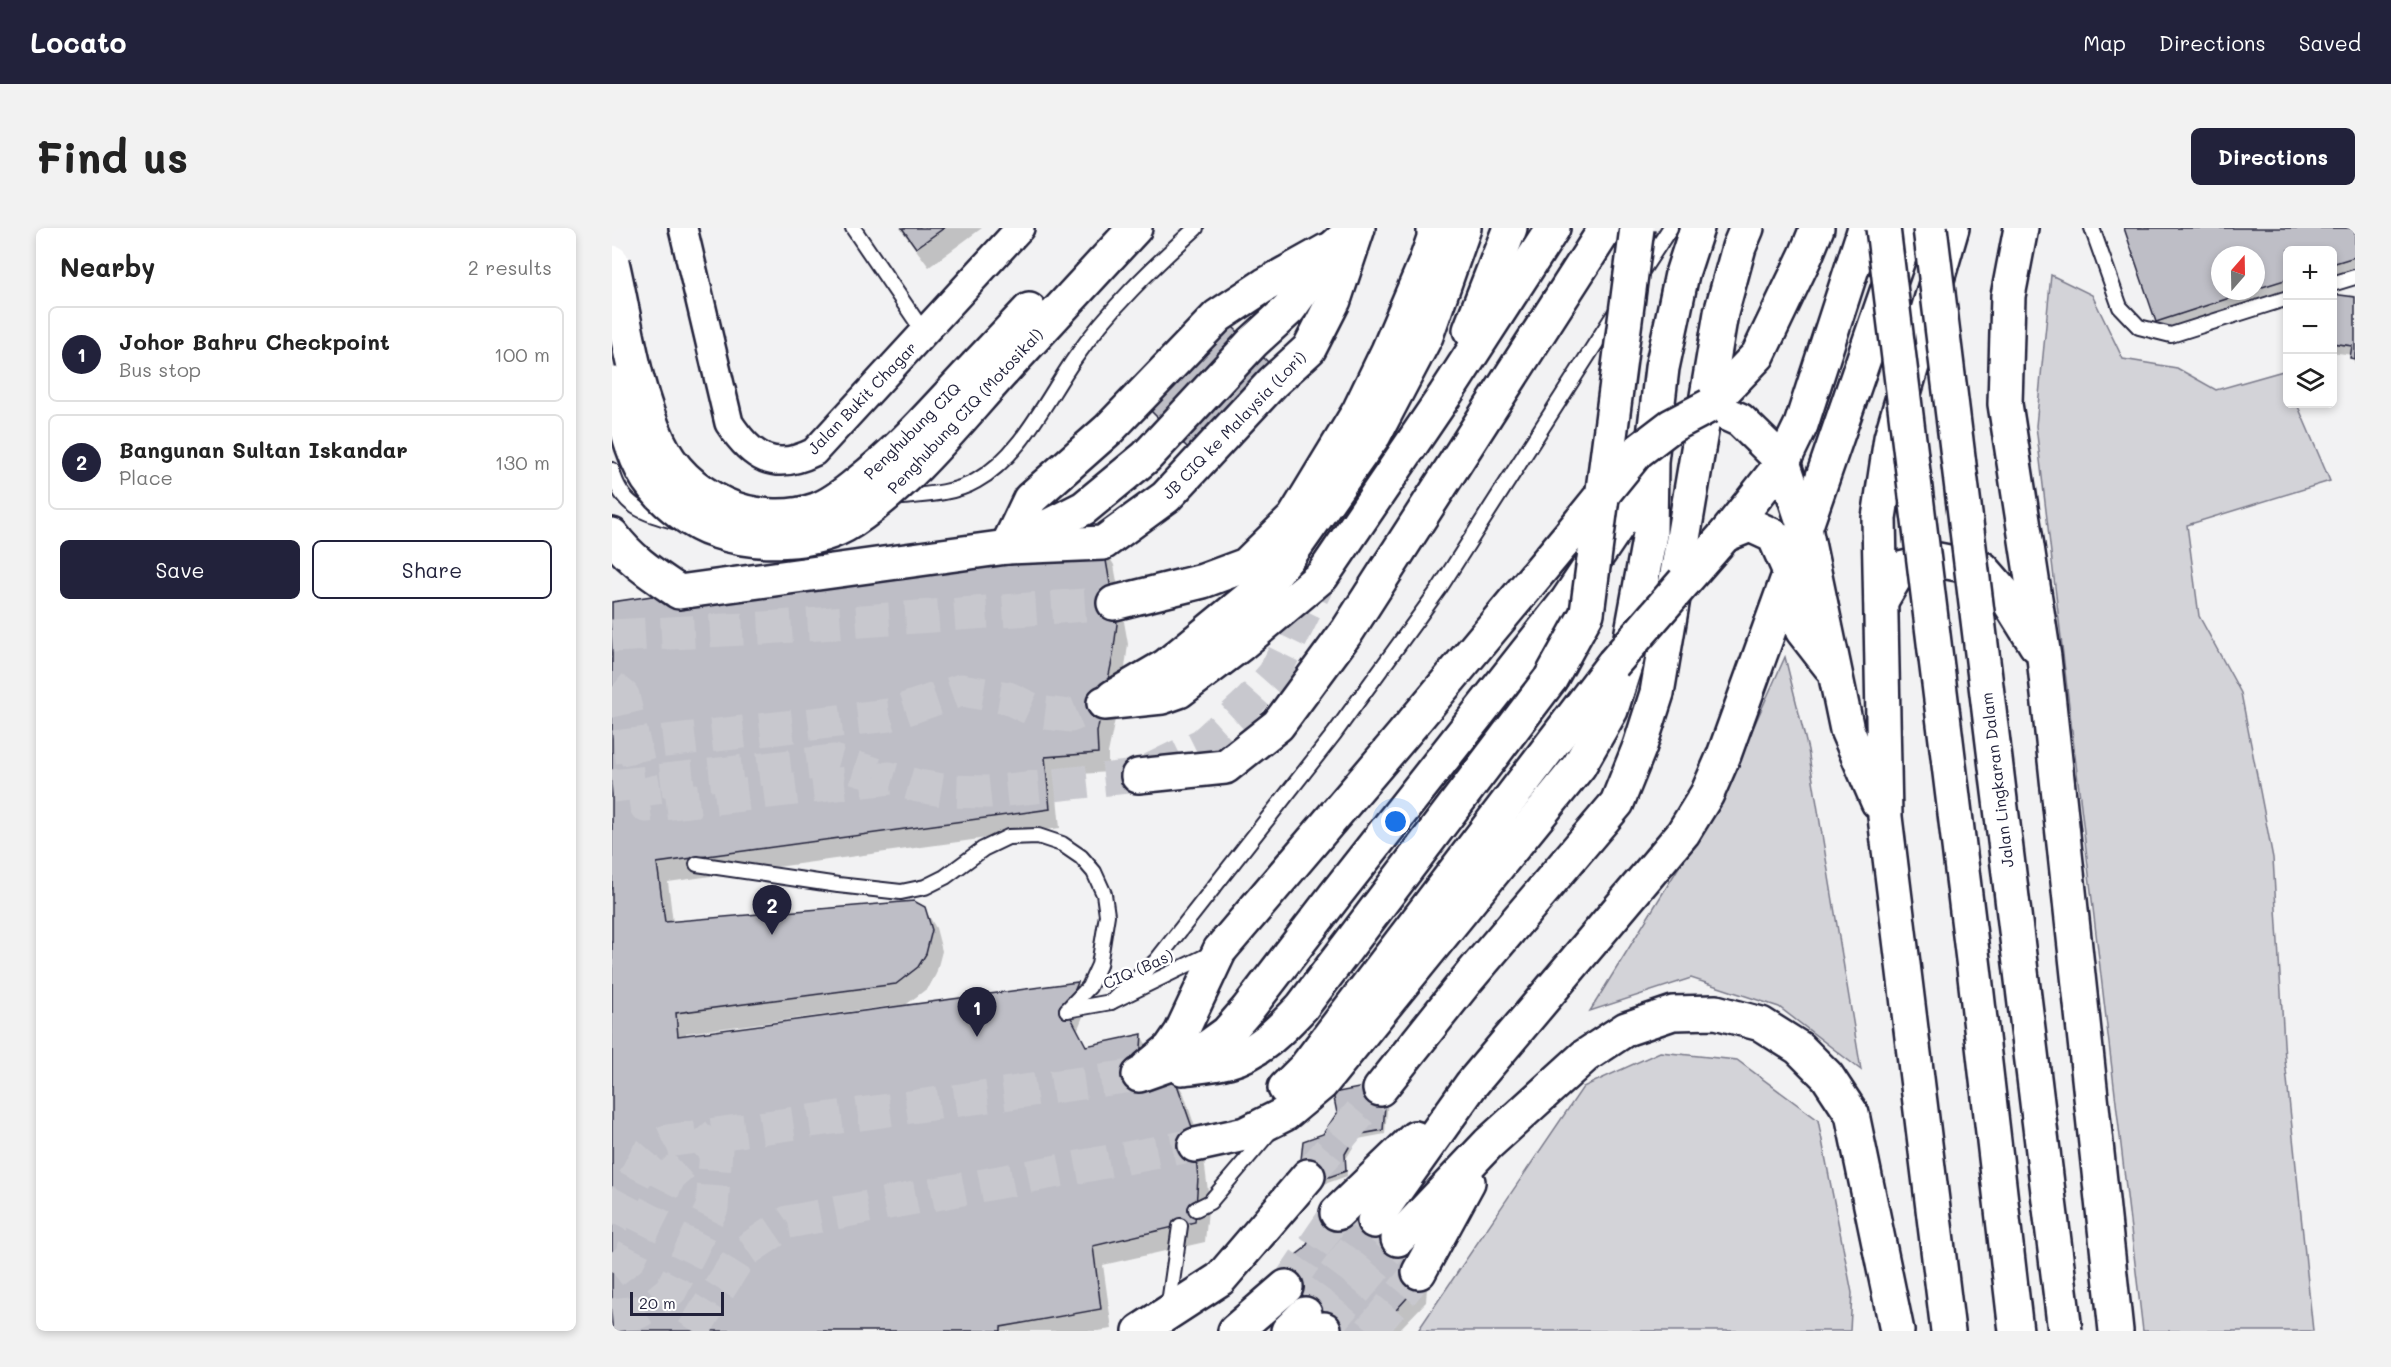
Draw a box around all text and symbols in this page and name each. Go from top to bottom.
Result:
text: Locato [30,24,127,60]
text: Map [2083,29,2126,56]
text: Directions [2159,29,2266,56]
text: Saved [2299,29,2361,56]
button: Directions [2191,128,2355,185]
text: Find us [36,129,188,184]
north arrow [2211,246,2265,300]
map controls [2283,246,2337,408]
button: + [2283,246,2337,300]
text: Nearby [60,250,155,284]
text: 2 results [468,254,552,280]
button: − [2283,300,2337,354]
street label: Penghubung CIQ (Motosikal) [883,324,1047,498]
text: Johor Bahru Checkpoint [119,327,390,356]
street label: Jalan Bukit Chagar [802,337,921,458]
text: 1 [77,341,86,367]
text: 100 m [494,341,550,367]
street label: JB CIQ ke Malaysia (Lori) [1157,346,1310,503]
button: layers [2283,354,2337,408]
text: Bus stop [119,356,201,382]
street label: Penghubung CIQ [860,379,964,483]
text: Bangunan Sultan Iskandar [119,435,408,464]
text: 2 [76,449,87,475]
text: 130 m [495,449,550,475]
text: Place [119,464,173,490]
button: Save [60,540,300,599]
button: Share [312,540,552,599]
street label: Jalan Lingkaran Dalam [1975,691,2018,869]
your location [1381,807,1410,836]
pin: 2 [752,886,792,935]
street label: CIQ (Bas) [1099,944,1176,993]
pin: 1 [958,988,997,1037]
scale bar [630,1289,724,1316]
text: 20 m [639,1292,676,1313]

